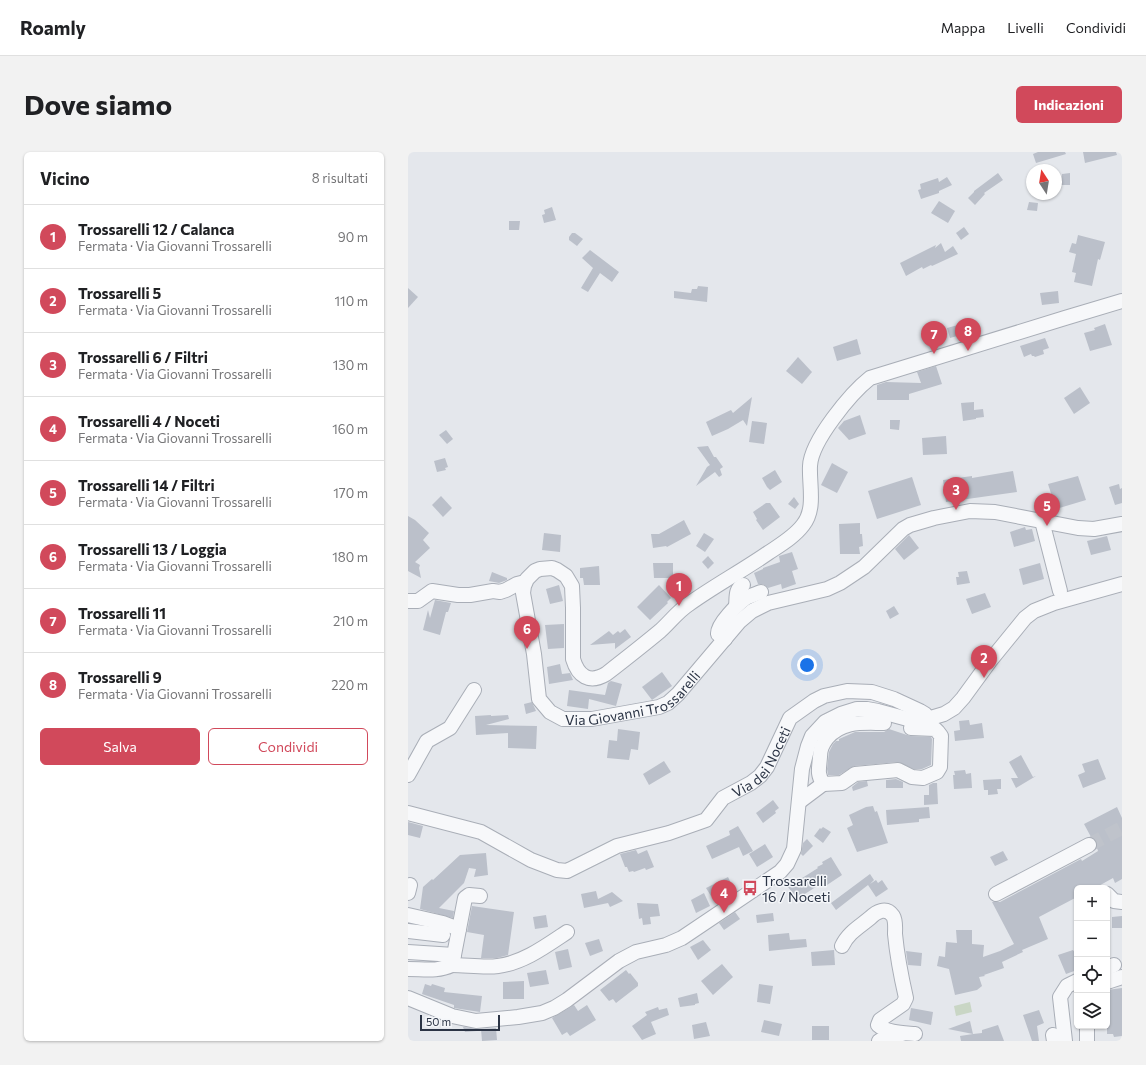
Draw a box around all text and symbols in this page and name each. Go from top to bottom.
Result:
text: Roamly [20,16,86,39]
text: Mappa [941,19,985,36]
text: Livelli [1007,19,1044,36]
text: Condividi [1066,19,1126,36]
button: Indicazioni [1016,86,1122,123]
text: Dove siamo [24,87,172,121]
north arrow [1026,164,1062,200]
text: Vicino [40,168,90,189]
text: 8 risultati [312,170,368,186]
text: Trossarelli 12 / Calanca [78,220,234,238]
text: 1 [50,229,56,245]
text: 90 m [338,229,368,245]
text: Fermata · Via Giovanni Trossarelli [78,238,272,254]
text: Trossarelli 5 [78,284,161,302]
text: 2 [49,293,57,309]
text: 110 m [335,293,368,309]
text: Fermata · Via Giovanni Trossarelli [78,302,272,318]
pin: 8 [955,318,981,351]
pin: 7 [921,321,947,354]
text: Trossarelli 6 / Filtri [78,348,208,366]
text: 3 [49,357,57,373]
text: 130 m [333,357,368,373]
text: Fermata · Via Giovanni Trossarelli [78,366,272,382]
text: Trossarelli 4 / Noceti [78,412,220,430]
text: 4 [49,421,57,437]
text: 160 m [332,421,368,437]
text: Fermata · Via Giovanni Trossarelli [78,430,272,446]
text: Trossarelli 14 / Filtri [78,476,215,494]
pin: 3 [943,477,969,510]
text: 5 [49,485,57,501]
text: 170 m [333,485,368,501]
pin: 5 [1034,493,1060,526]
text: Fermata · Via Giovanni Trossarelli [78,494,272,510]
text: Trossarelli 13 / Loggia [78,540,227,558]
text: 6 [49,549,57,565]
text: 180 m [332,549,368,565]
text: Fermata · Via Giovanni Trossarelli [78,558,272,574]
pin: 1 [666,573,692,606]
text: Trossarelli 11 [78,604,166,622]
text: 7 [49,613,57,629]
text: 210 m [333,613,368,629]
pin: 6 [514,616,540,649]
text: Fermata · Via Giovanni Trossarelli [78,622,272,638]
pin: 2 [971,645,997,678]
your location [797,655,817,675]
street label: Via Giovanni Trossarelli [565,667,703,728]
text: Trossarelli 9 [78,668,162,686]
text: 8 [49,677,57,693]
text: 220 m [331,677,368,693]
text: Fermata · Via Giovanni Trossarelli [78,686,272,702]
street label: Via dei Noceti [729,724,793,800]
button: Salva [40,728,200,765]
button: Condividi [208,728,368,765]
place label: Trossarelli 16 / Noceti [762,872,831,905]
bus stop icon: Trossarelli 16 / Noceti [741,879,759,897]
pin: 4 [711,880,737,913]
map controls [1074,885,1110,1029]
button: + [1074,885,1110,921]
button: − [1074,921,1110,957]
button: locate [1074,957,1110,993]
button: layers [1074,993,1110,1029]
scale bar [420,1013,500,1032]
text: 50 m [426,1015,451,1028]

